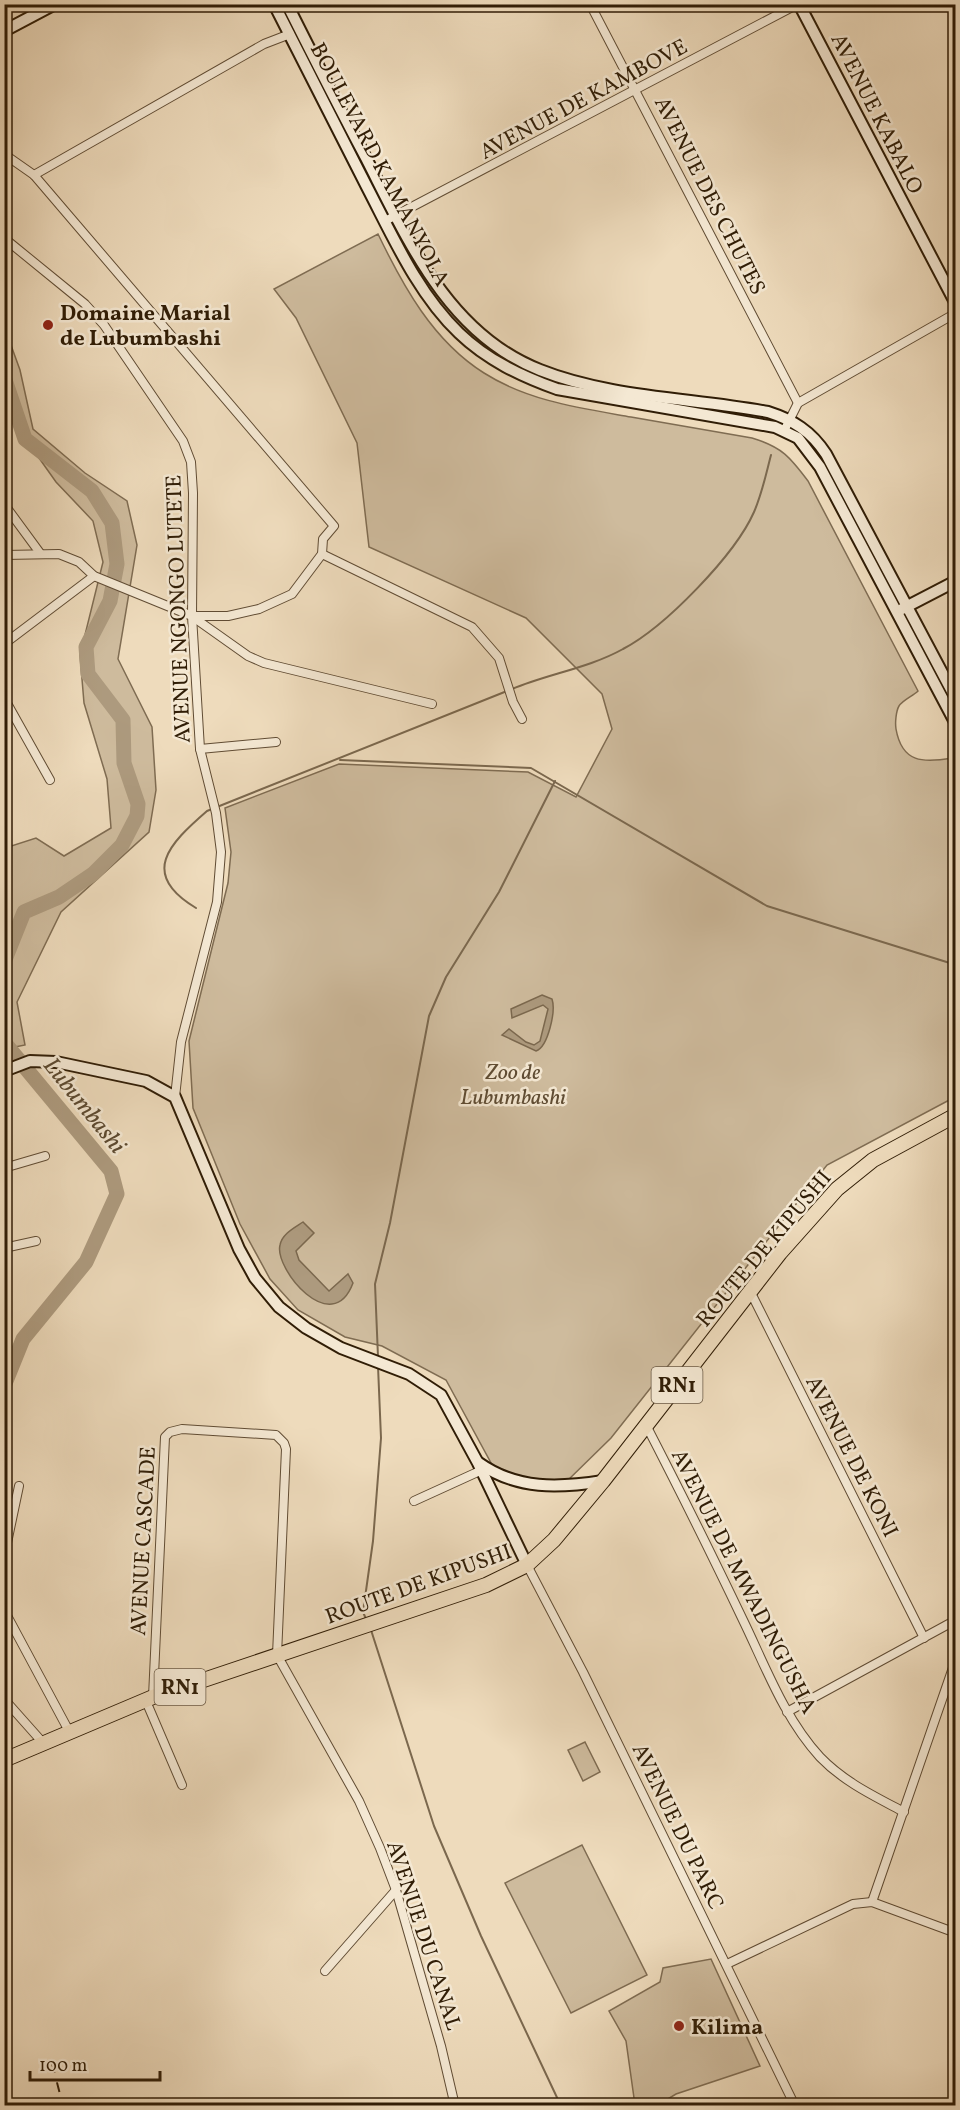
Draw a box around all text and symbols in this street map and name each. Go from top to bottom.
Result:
street label: AVENUE KABALO [822,28,930,200]
street label: AVENUE DE KAMBOVE [475,32,694,168]
street label: BOULEVARD KAMANYOLA [301,38,456,293]
street label: AVENUE DES CHUTES [645,92,772,301]
place label: Domaine Marial de Lubumbashi [60,299,230,355]
marker: Domaine Marial de Lubumbashi [41,318,55,332]
street label: AVENUE NGONGO LUTETE [159,474,200,744]
water label: Lubumbashi [34,1051,134,1163]
park label: Zoo de Lubumbashi [460,1058,566,1114]
street label: ROUTE DE KIPUSHI [690,1164,840,1335]
road number: RN1 [652,1367,702,1403]
street label: AVENUE DE KONI [797,1371,905,1543]
street label: AVENUE DE MWADINGUSHA [662,1444,823,1720]
street label: AVENUE CASCADE [124,1446,165,1637]
street label: ROUTE DE KIPUSHI [321,1537,516,1634]
road number: RN1 [154,1669,206,1705]
street label: AVENUE DU PARC [623,1739,730,1915]
street label: AVENUE DU CANAL [377,1837,468,2035]
place label: Kilima [691,2013,763,2044]
marker: Kilima [672,2019,686,2033]
scale bar [30,2044,160,2082]
text: 100 m [39,2054,88,2079]

